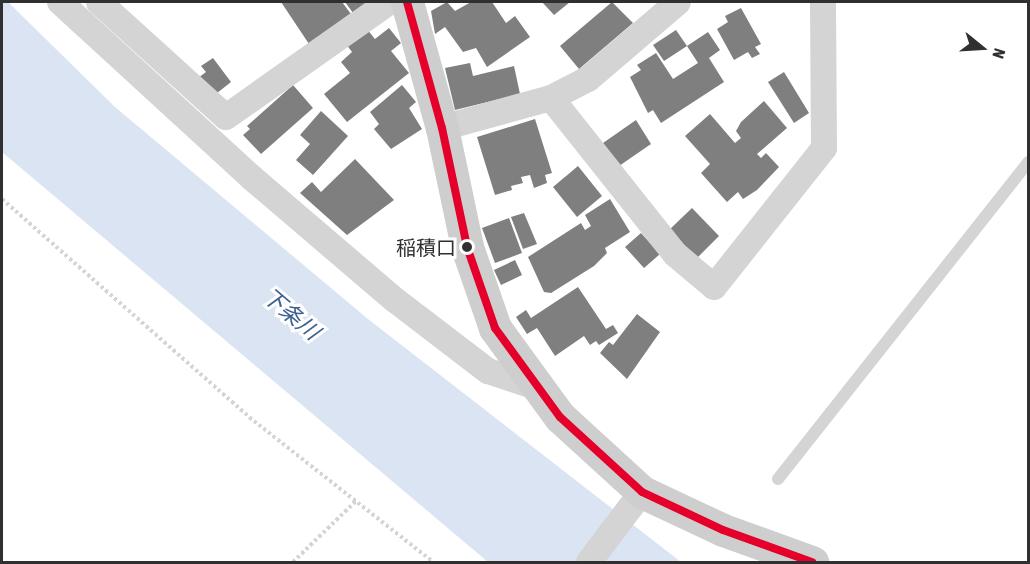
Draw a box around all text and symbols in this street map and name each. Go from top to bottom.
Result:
north arrow [952,18,1012,78]
text: N [989,46,1009,61]
place label: 稲積口 [396,235,456,259]
marker: 稲積口 [461,241,473,253]
water label: 下条川 [257,283,325,345]

